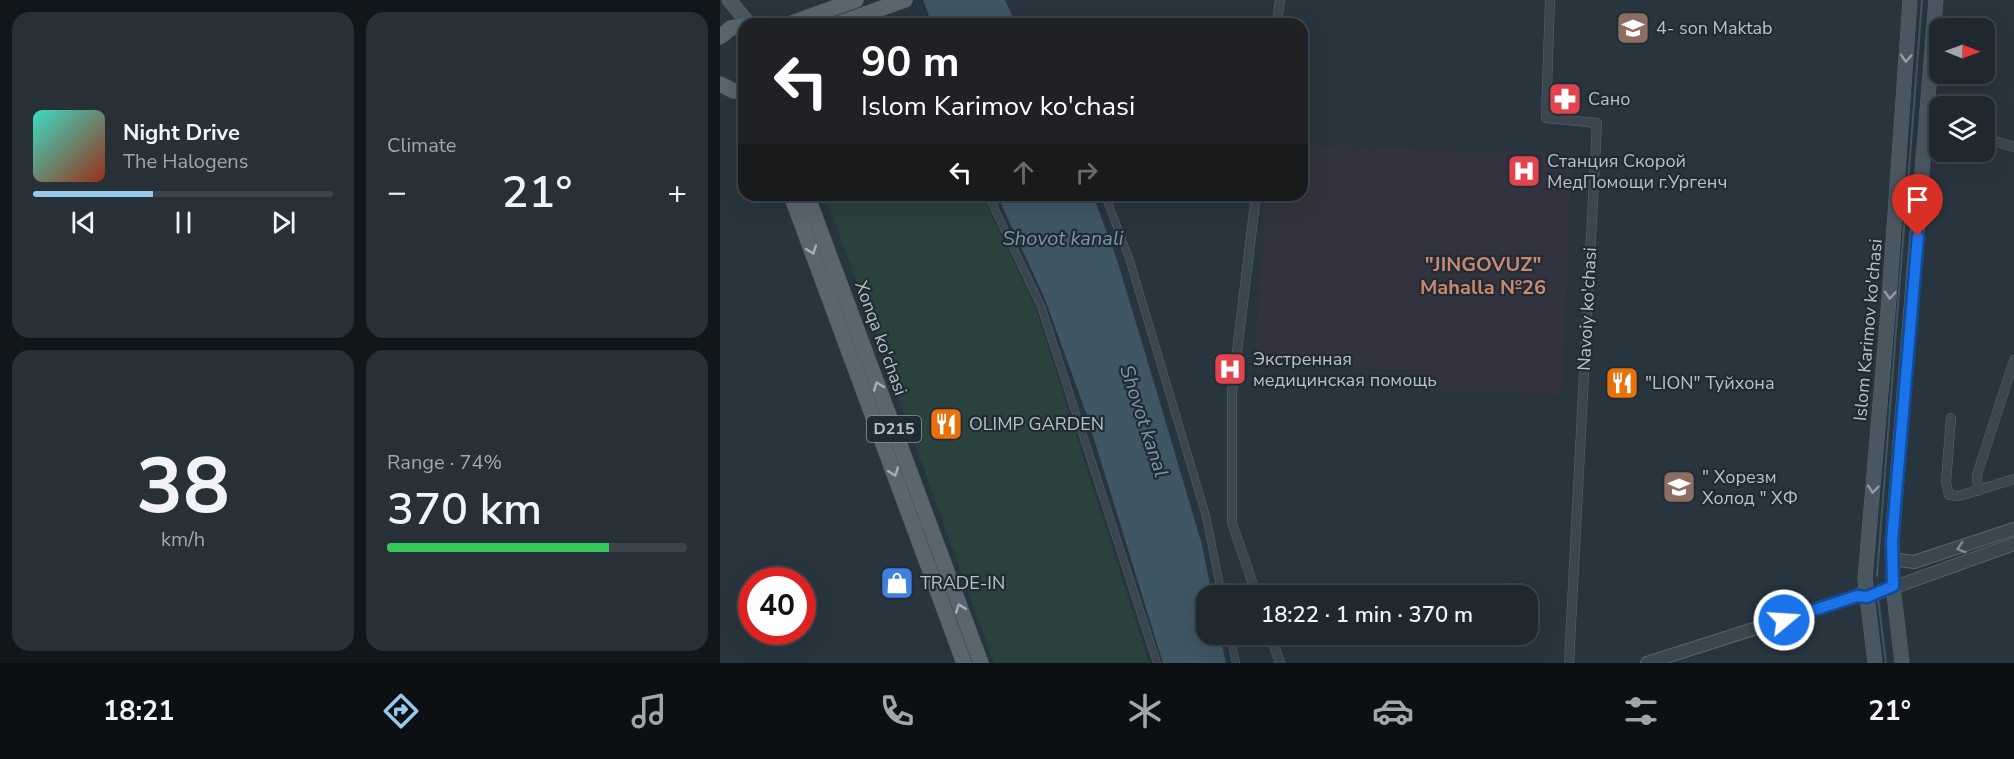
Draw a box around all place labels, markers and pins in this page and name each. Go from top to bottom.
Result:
school or university icon: 4- son Maktab [1615,10,1651,46]
place label: 4- son Maktab [1656,16,1773,40]
pharmacy icon: Сано [1547,81,1583,117]
place label: Сано [1588,87,1630,111]
place label: Станция Скорой МедПомощи г.Ургенч [1547,149,1727,194]
hospital icon: Станция Скорой МедПомощи г.Ургенч [1506,153,1542,189]
pin [1892,174,1943,236]
place label: Экстренная медицинская помощь [1253,347,1437,392]
hospital icon: Экстренная медицинская помощь [1212,351,1248,387]
restaurant icon: "LION" Туйхона [1604,365,1640,401]
place label: "LION" Туйхона [1645,371,1775,395]
restaurant icon: OLIMP GARDEN [928,406,964,442]
place label: OLIMP GARDEN [969,412,1104,436]
place label: " Хорезм Холод " ХФ [1702,465,1798,510]
school or university icon: " Хорезм Холод " ХФ [1661,469,1697,505]
shop icon: TRADE-IN [879,565,915,601]
place label: TRADE-IN [920,571,1005,595]

